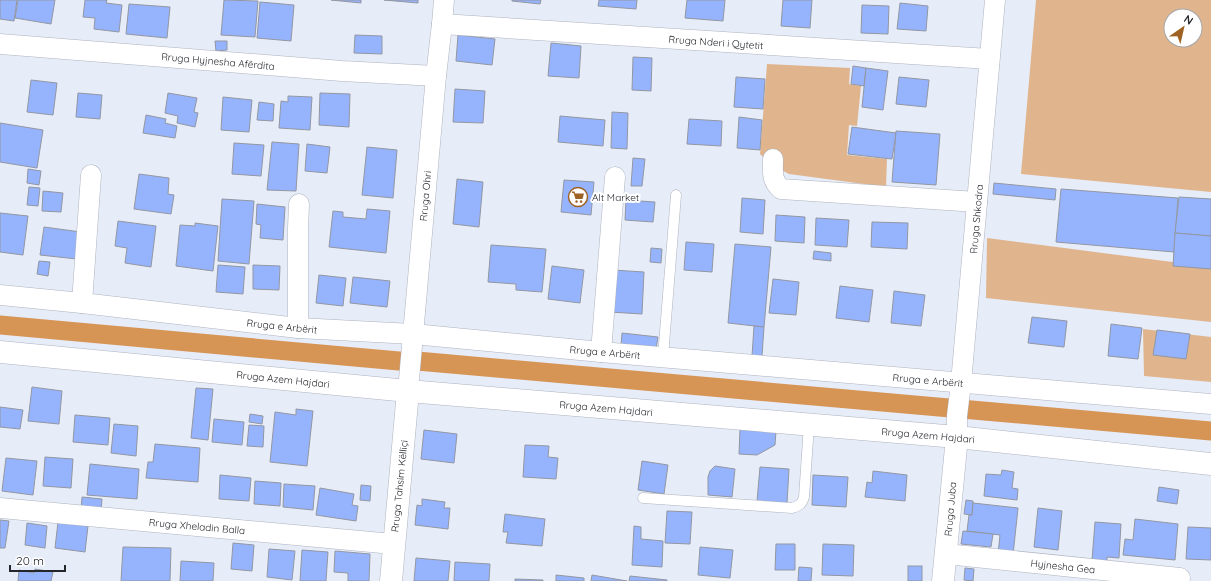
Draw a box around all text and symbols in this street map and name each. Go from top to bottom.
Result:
north arrow [1163,8,1203,48]
text: N [1181,12,1196,28]
street label: Rruga Nderi i Qytetit [668,33,764,52]
street label: Rruga Hyjnesha Afërdita [161,50,275,73]
street label: Rruga Ohri [417,170,434,222]
street label: Rruga Shkodra [967,184,986,254]
supermarket icon: Alt Market [567,186,589,208]
place label: Alt Market [592,191,640,204]
street label: Rruga e Arbërit [246,316,318,337]
street label: Rruga e Arbërit [569,343,641,362]
street label: Rruga Azem Hajdari [236,368,330,391]
street label: Rruga e Arbërit [892,371,964,390]
street label: Rruga Azem Hajdari [559,398,653,419]
street label: Rruga Azem Hajdari [881,425,975,446]
street label: Rruga Tahsim Këlliçi [388,439,411,533]
street label: Rruga Juba [942,481,959,537]
street label: Rruga Xheladin Balla [148,516,246,537]
scale bar [10,547,65,573]
text: 20 m [16,553,44,568]
street label: Hyjnesha Gea [1030,557,1096,576]

